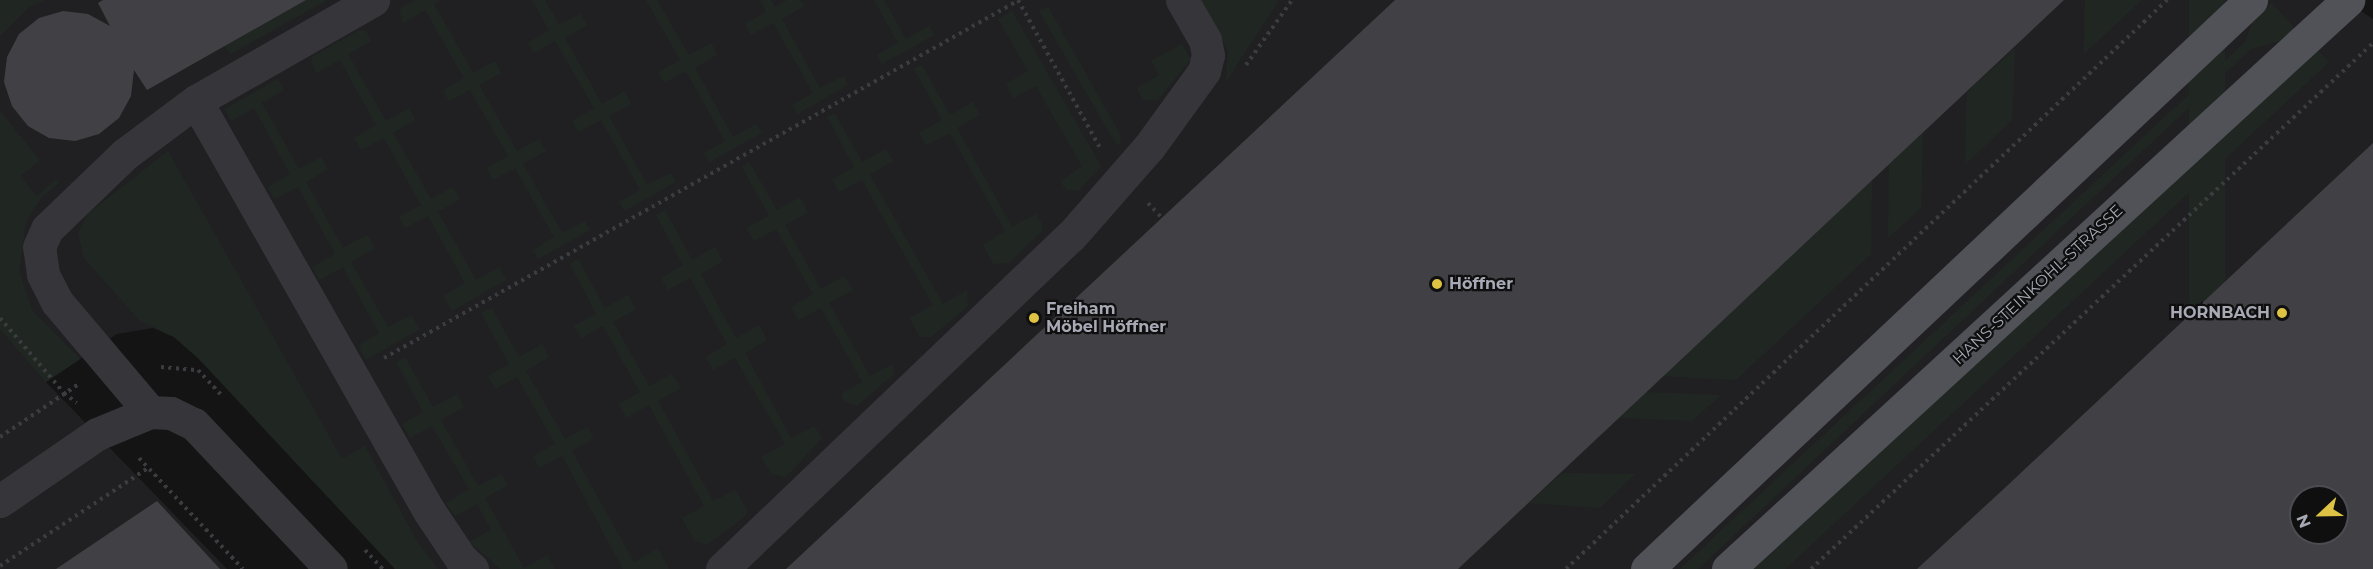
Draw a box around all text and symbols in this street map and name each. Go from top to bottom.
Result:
street label: HANS-STEINKOHL-STRASSE [1949,201,2127,369]
place label: Höffner [1449,274,1513,294]
marker: Höffner [1430,277,1444,291]
place label: Freiham Möbel Höffner [1046,299,1166,337]
place label: HORNBACH [2170,303,2270,323]
marker: HORNBACH [2275,306,2289,320]
marker: Freiham Möbel Höffner [1027,311,1041,325]
north arrow [2289,485,2349,545]
text: N [2292,512,2315,531]

